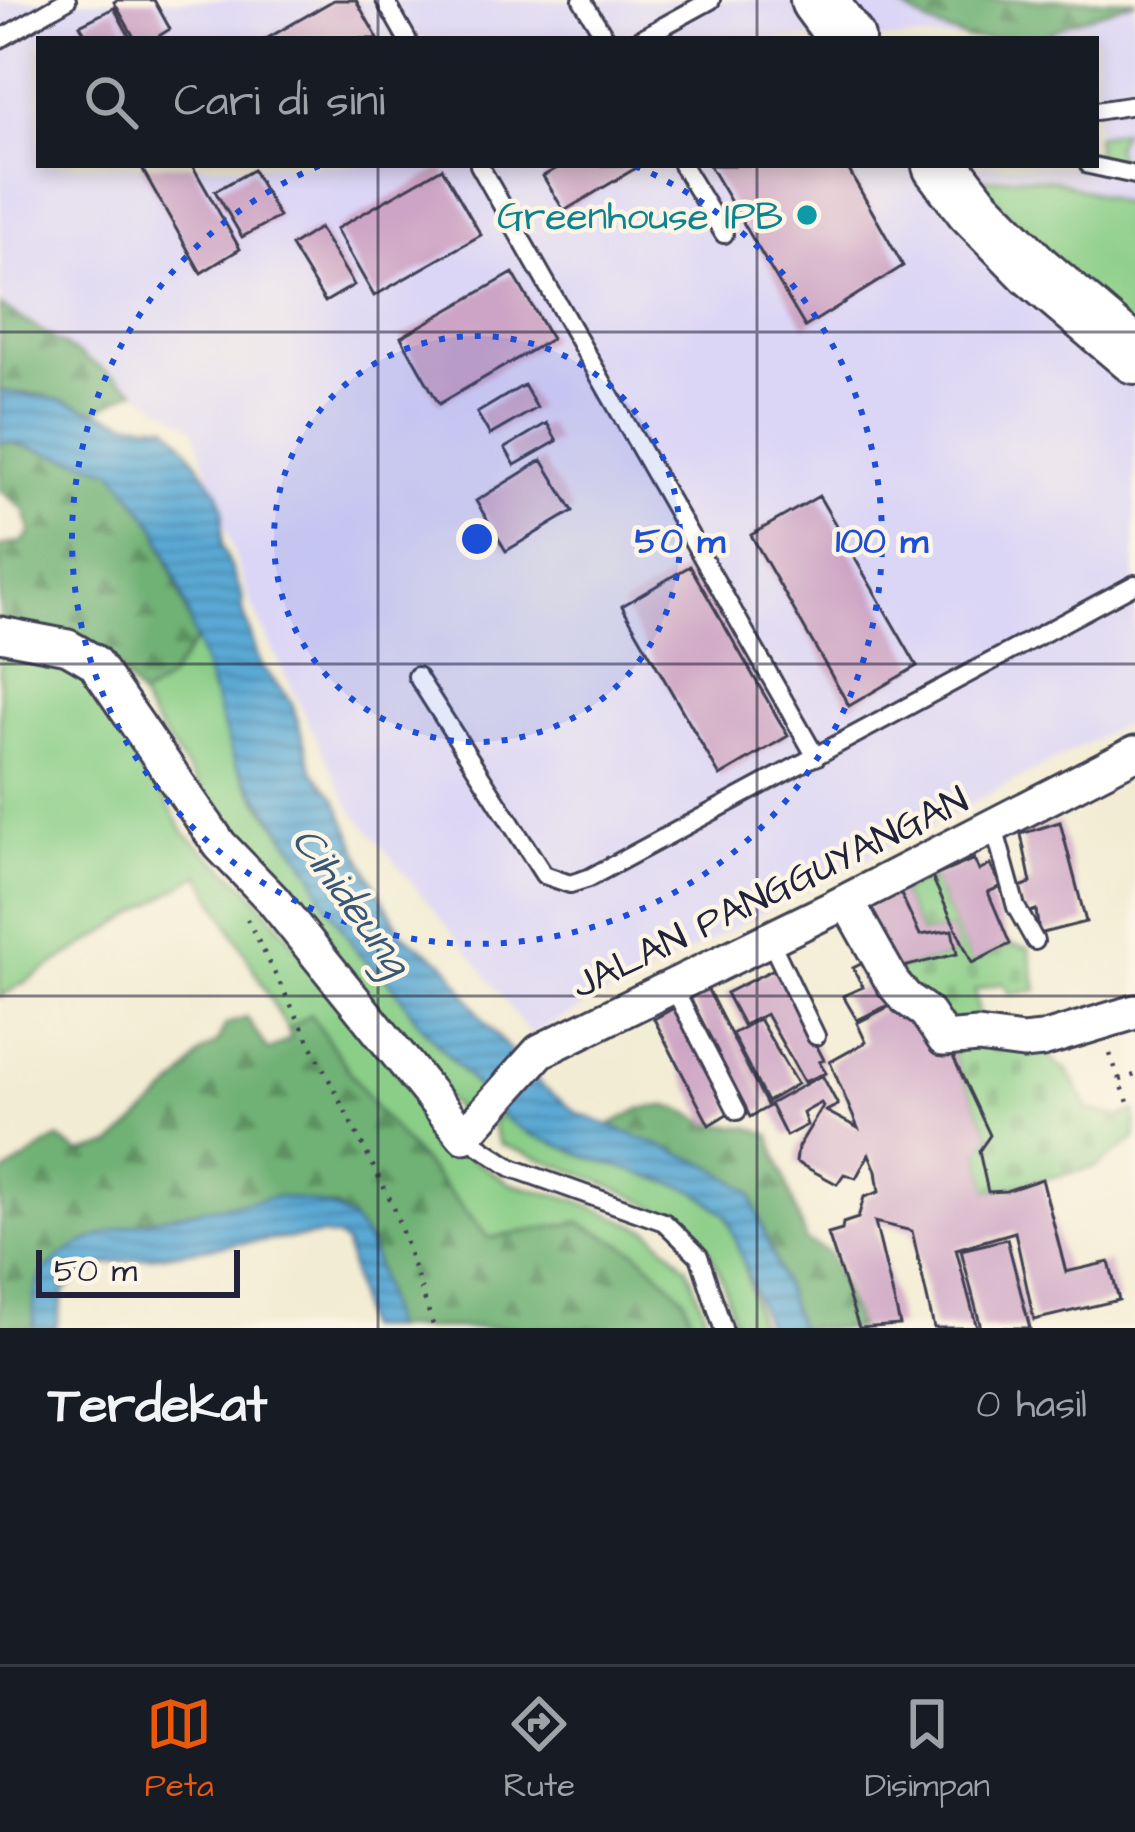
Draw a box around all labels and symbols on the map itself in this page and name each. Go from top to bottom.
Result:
place label: Greenhouse IPB [497,191,783,245]
marker: Greenhouse IPB [794,202,820,228]
text: 50 m [635,516,726,567]
text: 100 m [836,516,929,567]
centre of rings [456,518,498,560]
street label: JALAN PANGGUYANGAN [563,774,977,1013]
water label: Cihideung [276,815,426,991]
scale bar [36,1244,240,1297]

